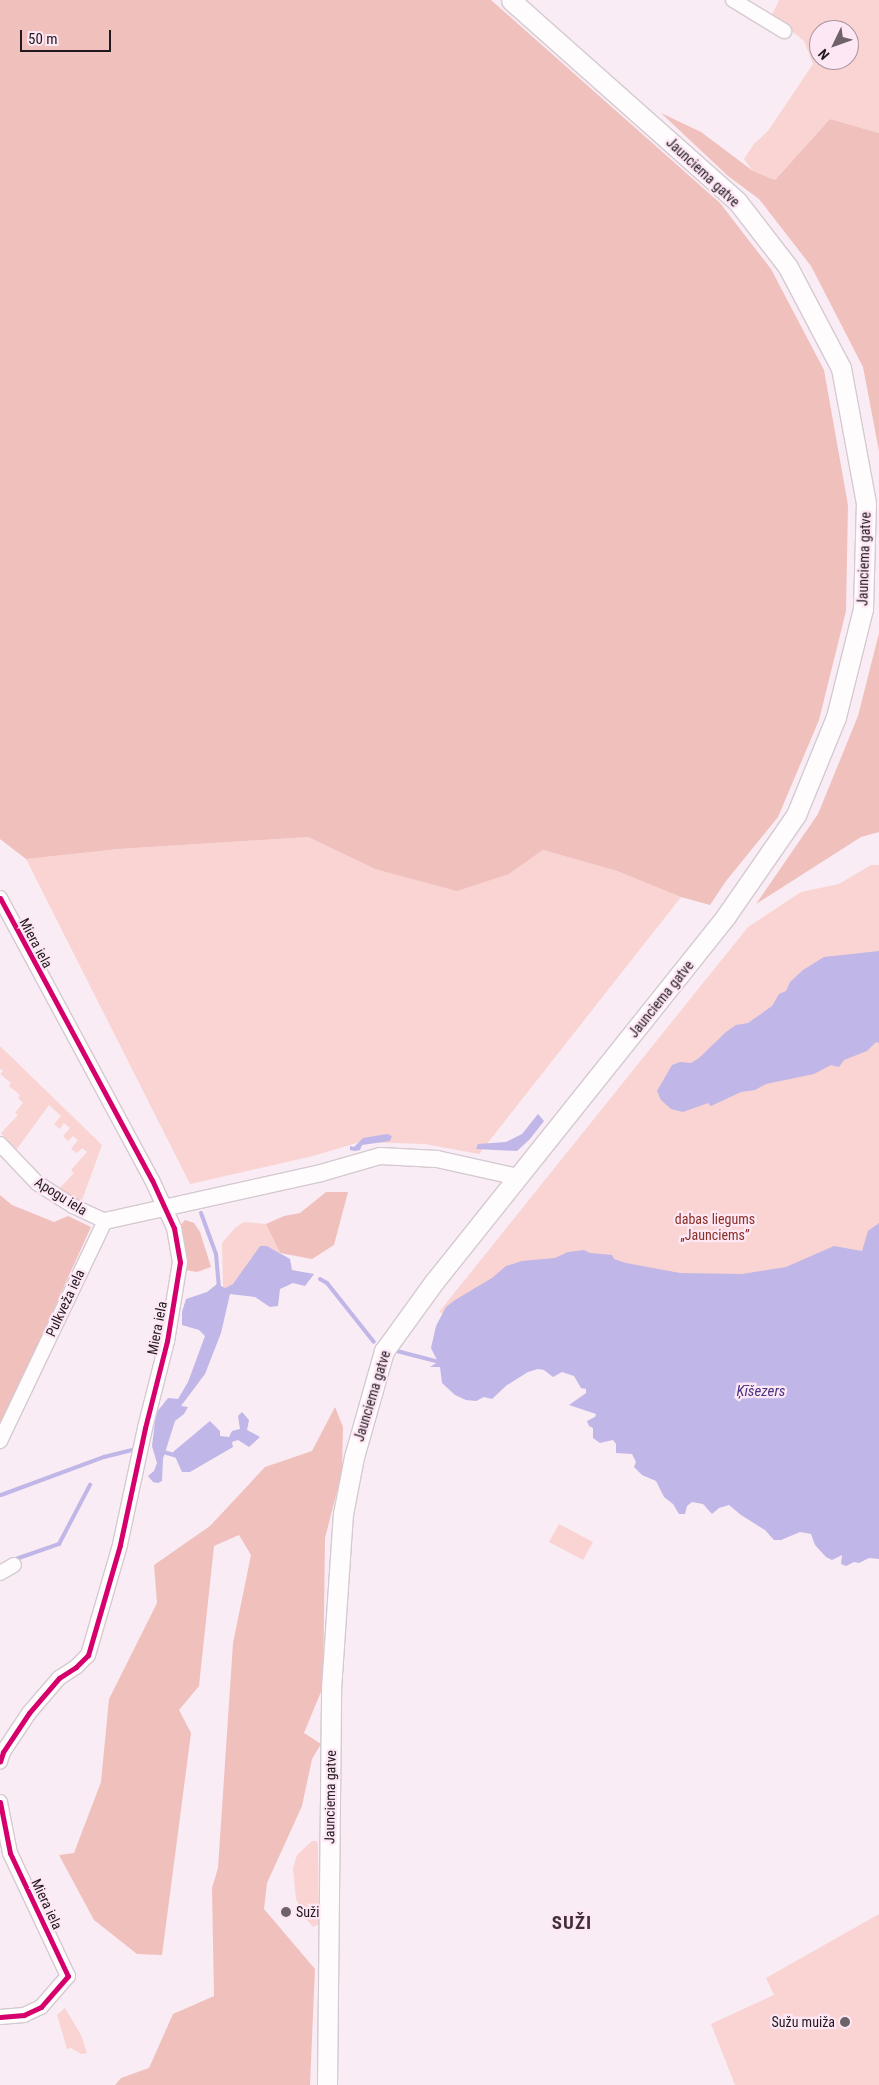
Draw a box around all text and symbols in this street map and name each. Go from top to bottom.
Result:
scale bar [22,20,114,52]
north arrow [809,20,859,70]
text: 50 m [28,30,58,48]
text: N [815,46,832,63]
street label: Jaunciema gatve [663,134,743,210]
street label: Jaunciema gatve [854,512,874,606]
street label: Miera iela [16,915,56,971]
street label: Jaunciema gatve [625,957,697,1041]
street label: Apogu iela [32,1173,90,1219]
park label: dabas liegums „Jaunciems” [675,1211,755,1244]
street label: Pulkveža iela [42,1267,88,1339]
street label: Miera iela [144,1300,170,1356]
street label: Jaunciema gatve [350,1349,394,1443]
water label: Ķīšezers [737,1383,785,1401]
street label: Jaunciema gatve [321,1750,339,1844]
street label: Miera iela [28,1876,66,1932]
place label: Suži [296,1904,319,1920]
marker: Suži [280,1906,292,1918]
district label: SUŽI [551,1912,593,1934]
place label: Sužu muiža [771,2014,835,2030]
marker: Sužu muiža [839,2016,851,2028]

